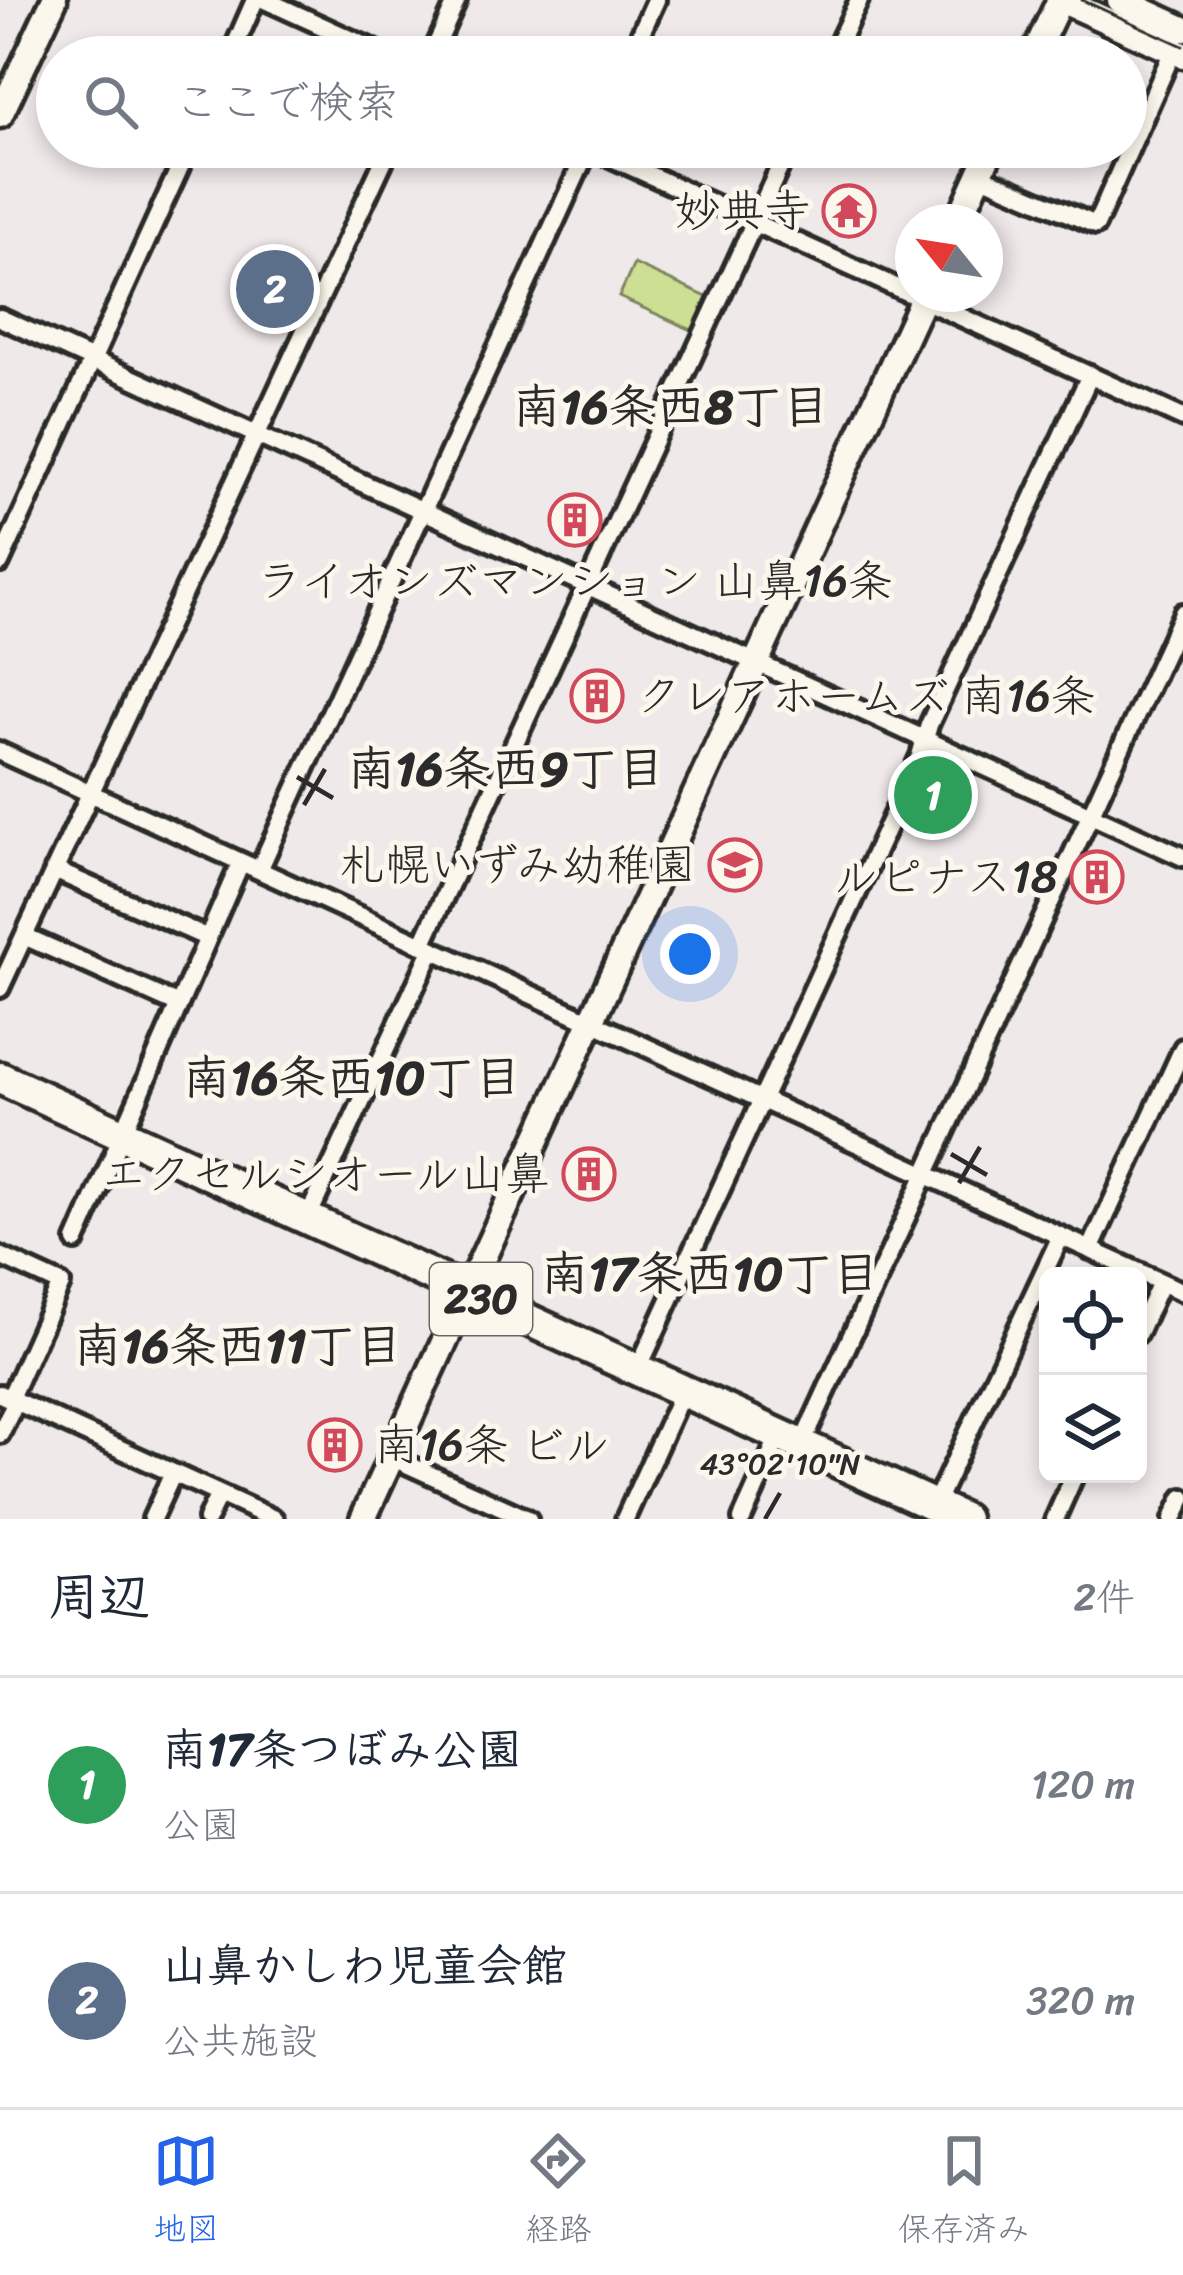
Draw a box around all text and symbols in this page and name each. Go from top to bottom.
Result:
search box [36,36,1147,168]
text: ここで検索 [174,62,399,142]
icon: search [78,69,144,135]
place label: 妙典寺 [675,171,810,251]
temple icon: 妙典寺 [821,183,877,239]
north arrow [895,204,1003,312]
pin: 2 [236,244,314,334]
district label: 南16条西8丁目 [513,364,829,449]
building icon: ライオンズマンション 山鼻16条 [547,492,603,548]
place label: ライオンズマンション 山鼻16条 [257,541,893,621]
place label: クレアホームズ 南16条 [636,656,1096,736]
building icon: クレアホームズ 南16条 [569,668,625,724]
district label: 南16条西9丁目 [347,726,665,811]
pin: 1 [894,750,972,840]
place label: 札幌いずみ幼稚園 [340,825,696,905]
school or university icon: 札幌いずみ幼稚園 [707,837,763,893]
place label: ルピナス18 [833,837,1058,917]
building icon: ルピナス18 [1069,849,1125,905]
your location [660,924,720,984]
district label: 南16条西10丁目 [183,1035,521,1120]
place label: エクセルシオール山鼻 [101,1134,550,1214]
building icon: エクセルシオール山鼻 [561,1146,617,1202]
district label: 南17条西10丁目 [541,1231,879,1316]
road number: 230 [430,1263,532,1335]
map controls [1039,1267,1147,1483]
button: locate [1039,1267,1147,1375]
district label: 南16条西11丁目 [73,1303,403,1388]
button: layers [1039,1375,1147,1483]
place label: 南16条 ビル [374,1405,610,1485]
building icon: 南16条 ビル [307,1417,363,1473]
text: 43°02'10"N [700,1437,860,1491]
text: 周辺 [48,1552,150,1642]
text: 2件 [1073,1563,1135,1632]
text: 南17条つぼみ公園 [162,1710,522,1790]
text: 1 [79,1750,95,1819]
text: 120 m [1031,1750,1135,1819]
text: 公園 [162,1790,240,1859]
text: 山鼻かしわ児童会館 [162,1926,567,2006]
text: 2 [76,1966,98,2035]
text: 320 m [1026,1966,1135,2035]
text: 公共施設 [162,2006,318,2075]
tab: 地図 [153,2128,219,2258]
tab: 経路 [525,2128,591,2258]
tab: 保存済み [898,2128,1030,2258]

